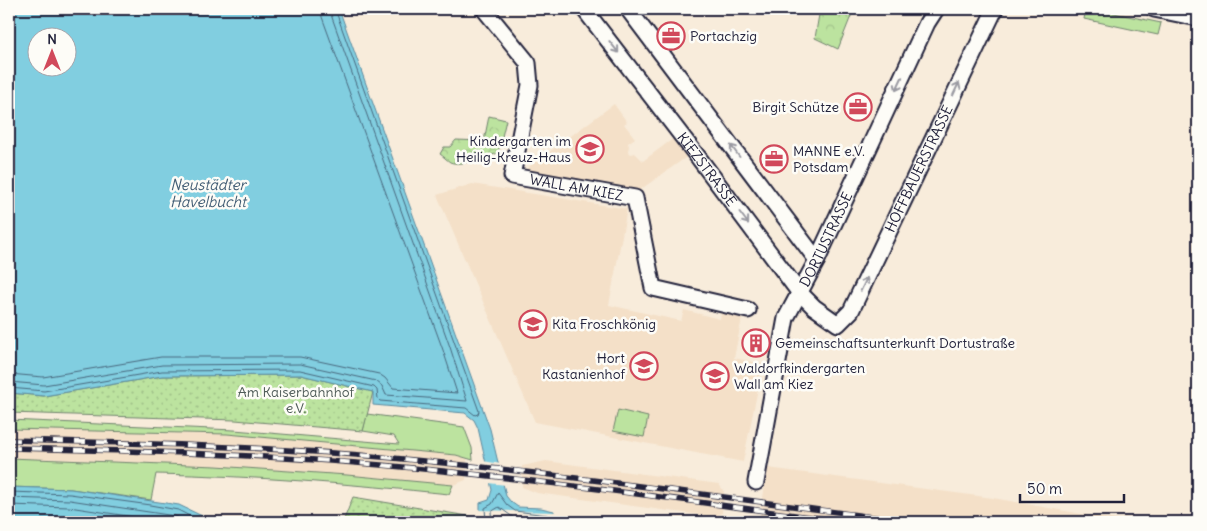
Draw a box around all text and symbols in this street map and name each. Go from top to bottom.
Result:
office icon: Portachzig [656,21,686,51]
place label: Portachzig [690,27,757,45]
north arrow [28,28,78,78]
text: N [47,30,57,48]
one-way arrow [608,40,619,53]
one-way arrow [894,76,903,91]
one-way arrow [952,82,962,97]
office icon: Birgit Schütze [843,92,873,122]
place label: Birgit Schütze [752,98,839,116]
street label: HOFFBAUERSTRASSE [881,102,957,235]
street label: KIEZSTRASSE [673,129,741,210]
place label: Kindergarten im Heilig-Kreuz-Haus [456,132,571,166]
school or university icon: Kindergarten im Heilig-Kreuz-Haus [575,134,605,164]
place label: MANNE e.V. Potsdam [793,142,865,176]
one-way arrow [730,144,740,158]
office icon: MANNE e.V. Potsdam [759,144,789,174]
street label: WALL AM KIEZ [528,170,625,205]
water label: Neustädter Havelbucht [170,175,248,211]
street label: DORTUSTRASSE [795,189,856,290]
one-way arrow [739,211,749,225]
one-way arrow [860,277,869,292]
school or university icon: Kita Froschkönig [518,309,548,339]
place label: Kita Froschkönig [552,315,656,333]
building icon: Gemeinschaftsunterkunft Dortustraße [741,328,771,358]
place label: Gemeinschaftsunterkunft Dortustraße [775,334,1015,352]
place label: Hort Kastanienhof [542,349,625,383]
school or university icon: Hort Kastanienhof [629,351,659,381]
place label: Waldorfkindergarten Wall am Kiez [734,359,865,393]
school or university icon: Waldorfkindergarten Wall am Kiez [700,361,730,391]
park label: Am Kaiserbahnhof e.V. [238,383,355,417]
scale bar [1020,471,1123,503]
text: 50 m [1027,479,1062,498]

